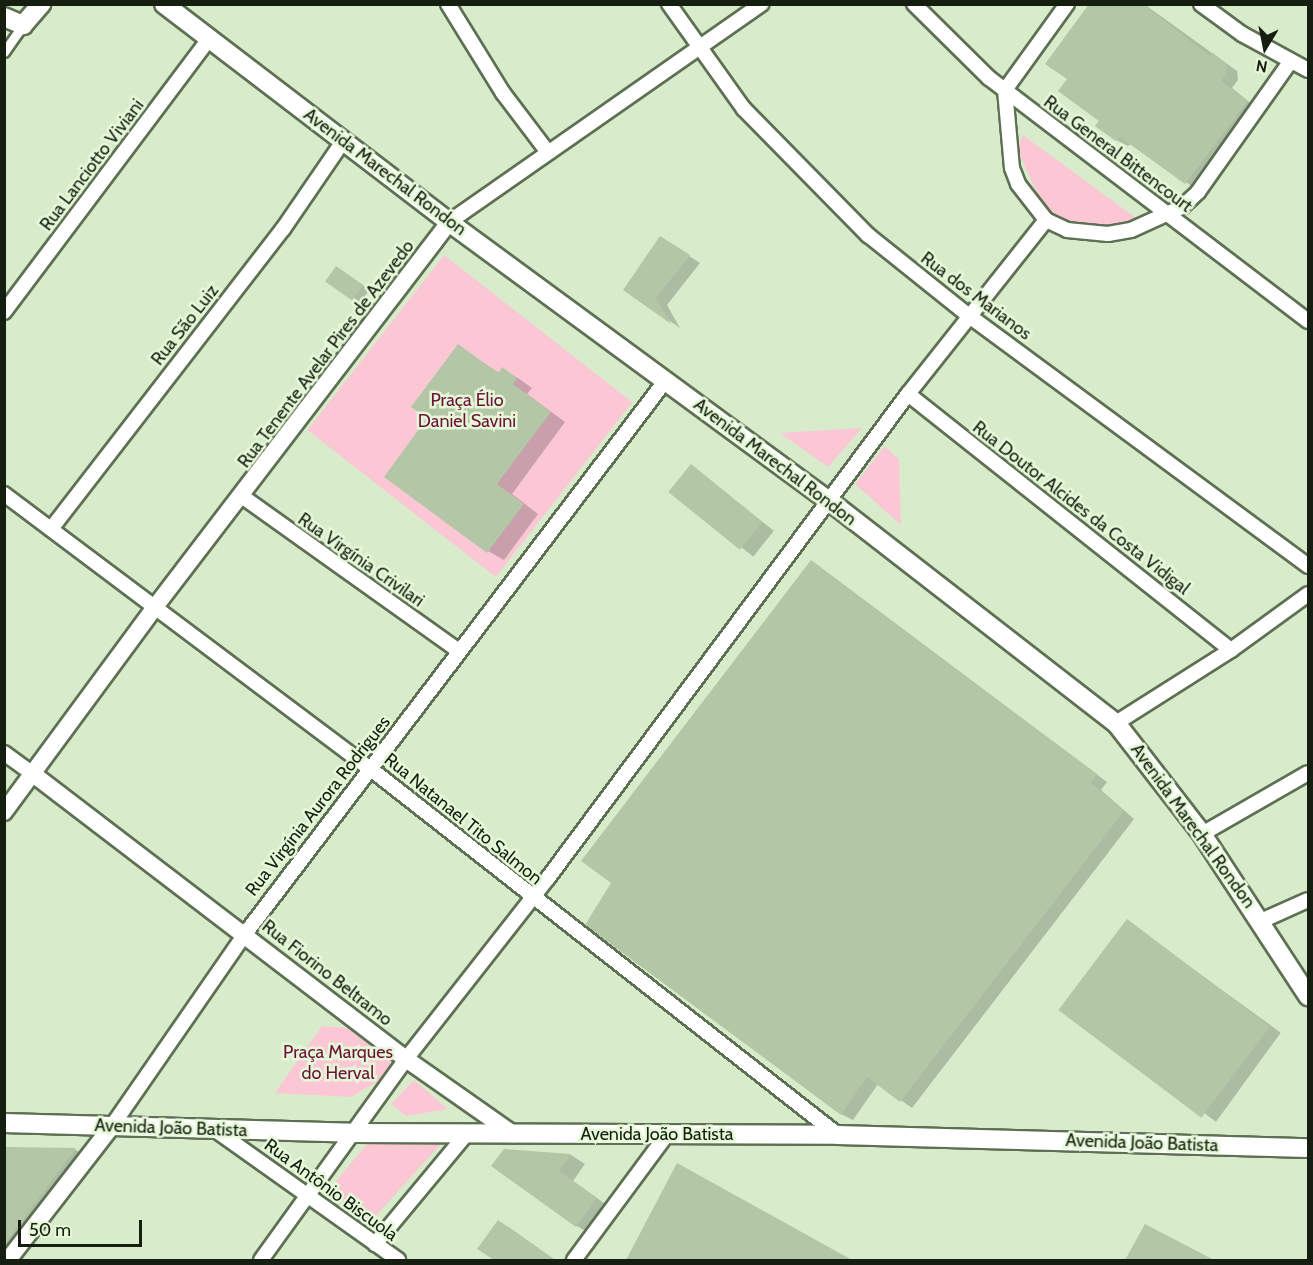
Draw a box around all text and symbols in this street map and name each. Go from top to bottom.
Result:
north arrow [1235,18,1295,78]
text: N [1255,56,1269,77]
street label: Rua General Bittencourt [1039,91,1197,217]
street label: Rua Lanciotto Viviani [36,95,148,235]
street label: Avenida Marechal Rondon [299,104,471,240]
street label: Rua Tenente Avelar Pires de Azevedo [233,236,419,472]
street label: Rua dos Marianos [916,247,1036,345]
street label: Rua São Luiz [147,280,223,370]
park label: Praça Élio Daniel Savini [418,390,516,432]
street label: Avenida Marechal Rondon [689,394,861,530]
street label: Rua Doutor Alcides da Costa Vidigal [968,417,1194,599]
street label: Rua Virgínia Crivilari [294,508,428,612]
street label: Rua Virgínia Aurora Rodrigues [241,712,395,900]
street label: Avenida Marechal Rondon [1126,740,1260,912]
street label: Rua Natanael Tito Salmon [380,749,546,889]
street label: Rua Fiorino Beltramo [258,915,396,1031]
park label: Praça Marques do Herval [283,1042,393,1084]
street label: Avenida João Batista [94,1115,248,1141]
street label: Avenida João Batista [581,1123,733,1145]
street label: Avenida João Batista [1065,1130,1219,1156]
street label: Rua Antônio Biscuola [260,1134,402,1246]
scale bar [21,1208,146,1246]
text: 50 m [29,1219,71,1241]

